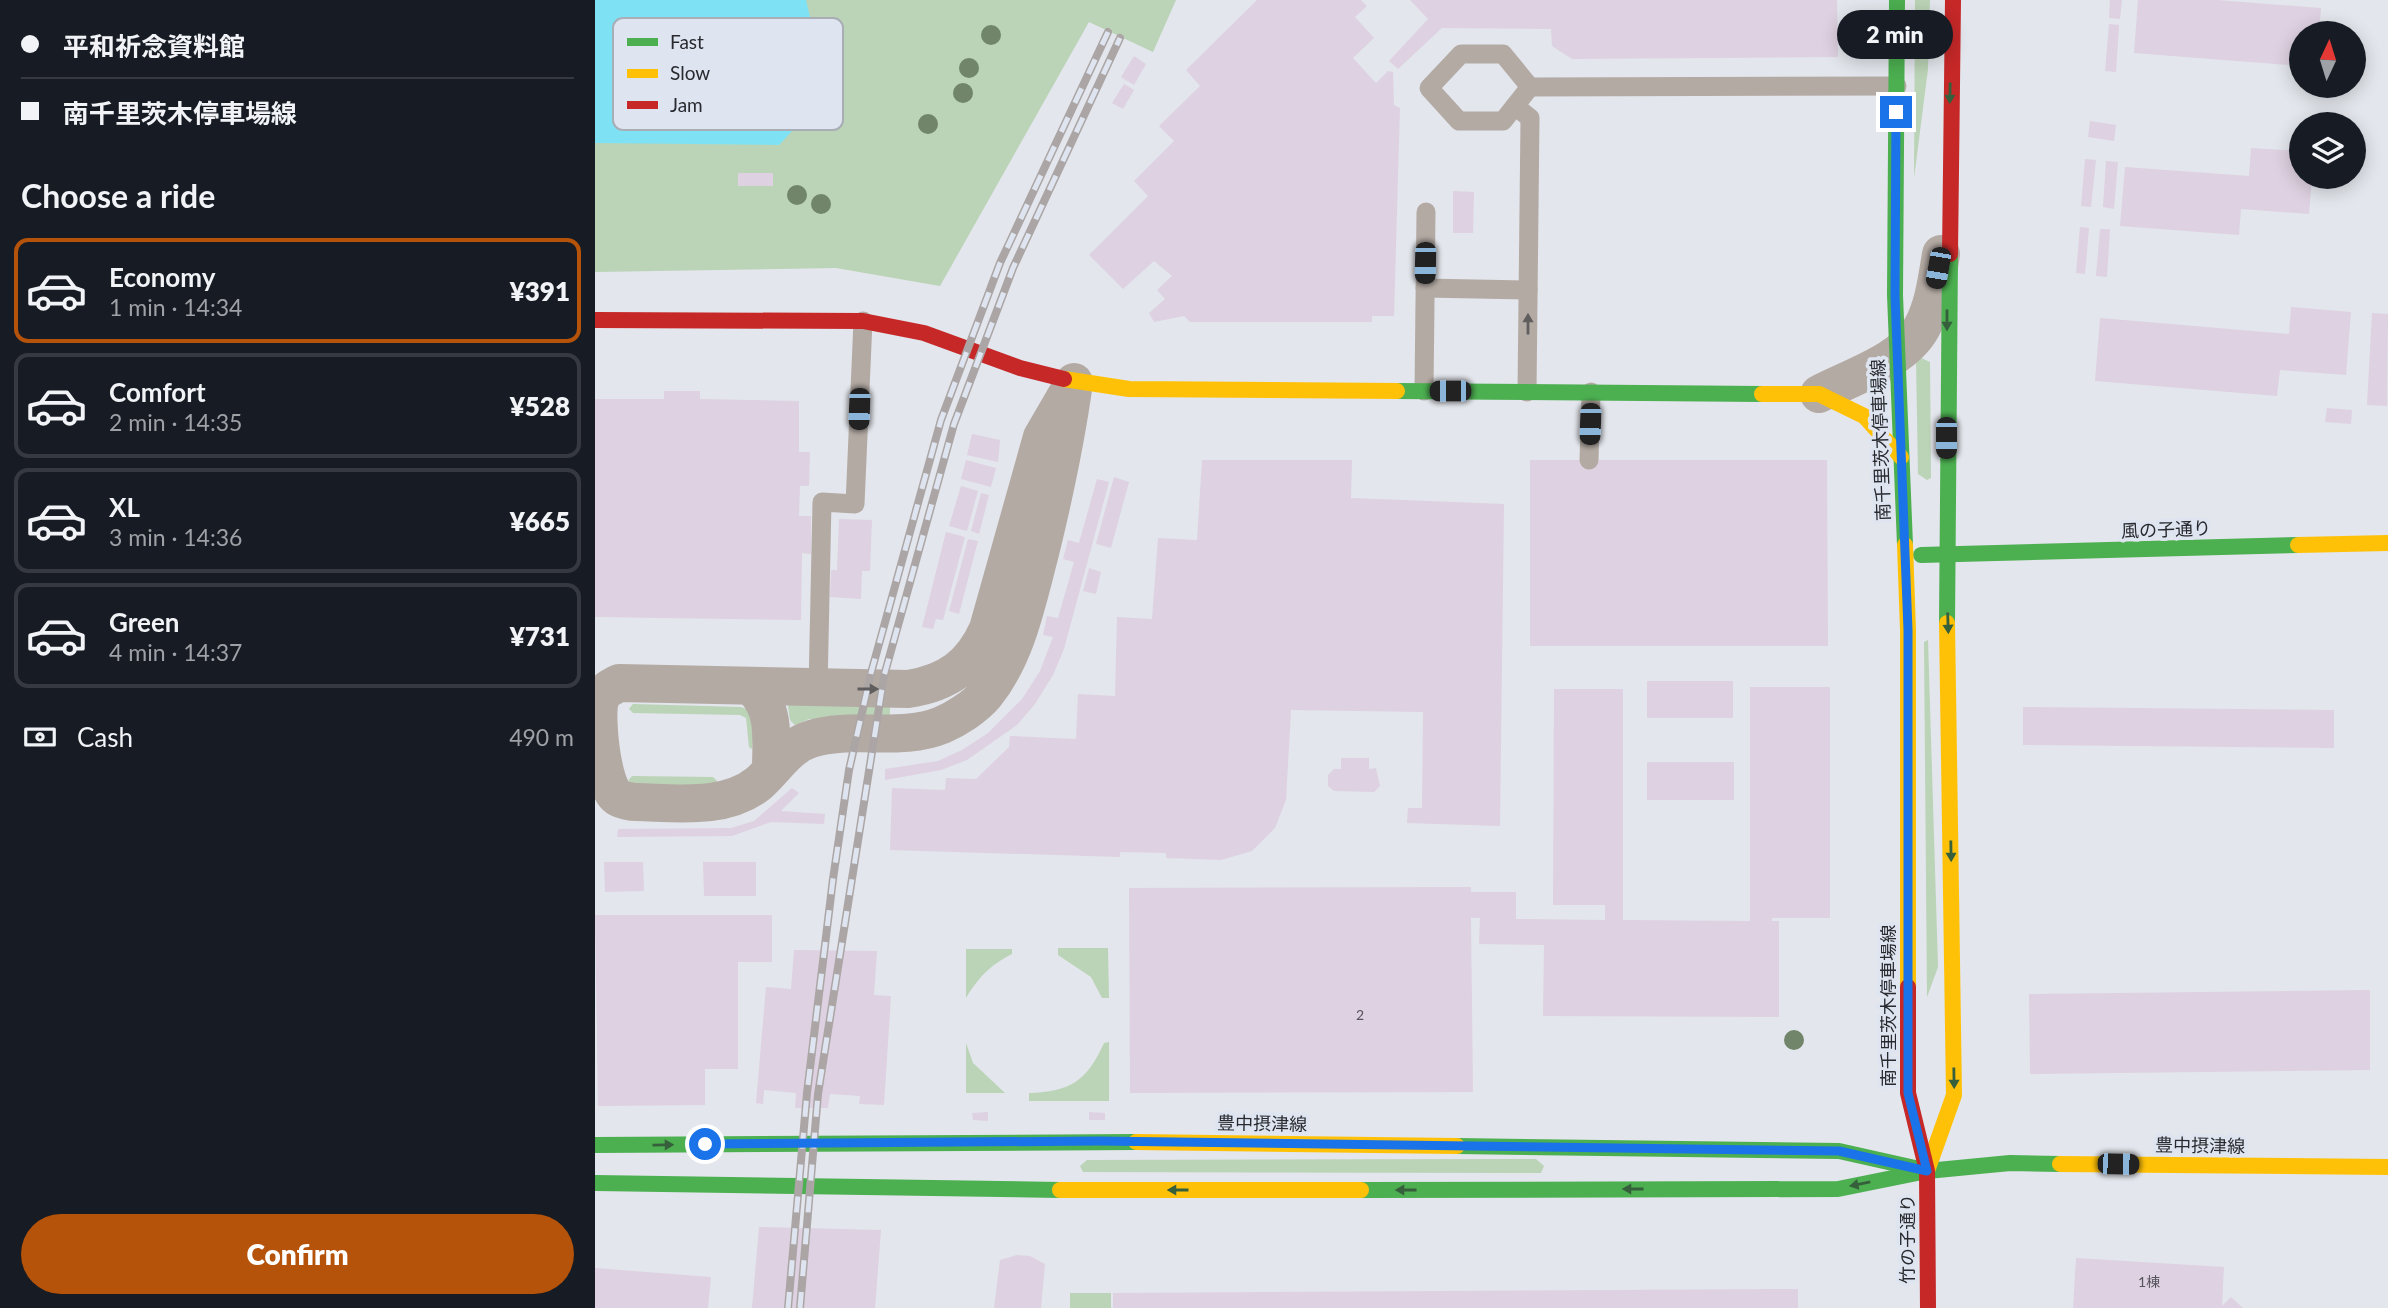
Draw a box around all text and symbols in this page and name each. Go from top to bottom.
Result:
callout: 2 min [1838,10,1954,60]
legend [613,18,843,130]
text: 2 min [1866,20,1924,48]
north arrow [2289,21,2366,98]
map controls [2289,21,2366,189]
text: 平和祈念資料館 [63,30,245,62]
text: Fast [670,30,704,53]
text: Slow [670,61,710,84]
one-way arrow [1945,82,1956,104]
text: Jam [670,93,703,116]
route end [1880,96,1912,128]
text: 南千里茨木停車場線 [63,97,297,129]
button: layers [2289,112,2366,189]
text: Choose a ride [21,176,215,215]
car [1415,242,1436,284]
car [1925,245,1952,291]
icon: car [25,259,88,322]
text: Economy [109,261,215,293]
text: ¥391 [510,275,570,307]
text: 1 min · 14:34 [109,293,242,321]
one-way arrow [1941,309,1953,331]
one-way arrow [1522,313,1534,335]
street label: 南千里茨木停車場線 [1866,359,1894,521]
icon: car [25,374,88,437]
text: Comfort [109,376,206,408]
car [1430,381,1472,402]
car [848,388,871,430]
text: ¥528 [510,390,570,422]
car [1579,403,1602,445]
text: 2 min · 14:35 [109,408,242,436]
car [1936,417,1957,459]
icon: car [25,489,88,552]
text: XL [109,491,140,523]
text: ¥665 [510,505,570,537]
street label: 風の子通り [2121,516,2211,542]
text: 3 min · 14:36 [109,523,242,551]
icon: car [25,604,88,667]
text: Green [109,606,179,638]
one-way arrow [1943,612,1954,634]
text: ¥731 [510,620,570,652]
text: 4 min · 14:37 [109,638,242,666]
one-way arrow [857,683,879,695]
icon: cash [21,718,59,756]
text: Cash [77,721,133,753]
text: 490 m [509,723,574,751]
one-way arrow [1945,840,1957,862]
street label: 南千里茨木停車場線 [1877,925,1899,1087]
house number: 2 [1356,1006,1364,1023]
one-way arrow [1948,1067,1960,1089]
street label: 豊中摂津線 [1217,1111,1307,1135]
route start [689,1128,721,1160]
street label: 豊中摂津線 [2155,1133,2245,1157]
one-way arrow [652,1139,674,1151]
car [2097,1153,2140,1175]
one-way arrow [1849,1179,1871,1190]
one-way arrow [1622,1183,1644,1195]
one-way arrow [1167,1184,1189,1196]
one-way arrow [1394,1184,1416,1195]
street label: 竹の子通り [1896,1194,1918,1284]
button: Confirm [21,1214,574,1294]
house number: 1棟 [2138,1273,2160,1290]

